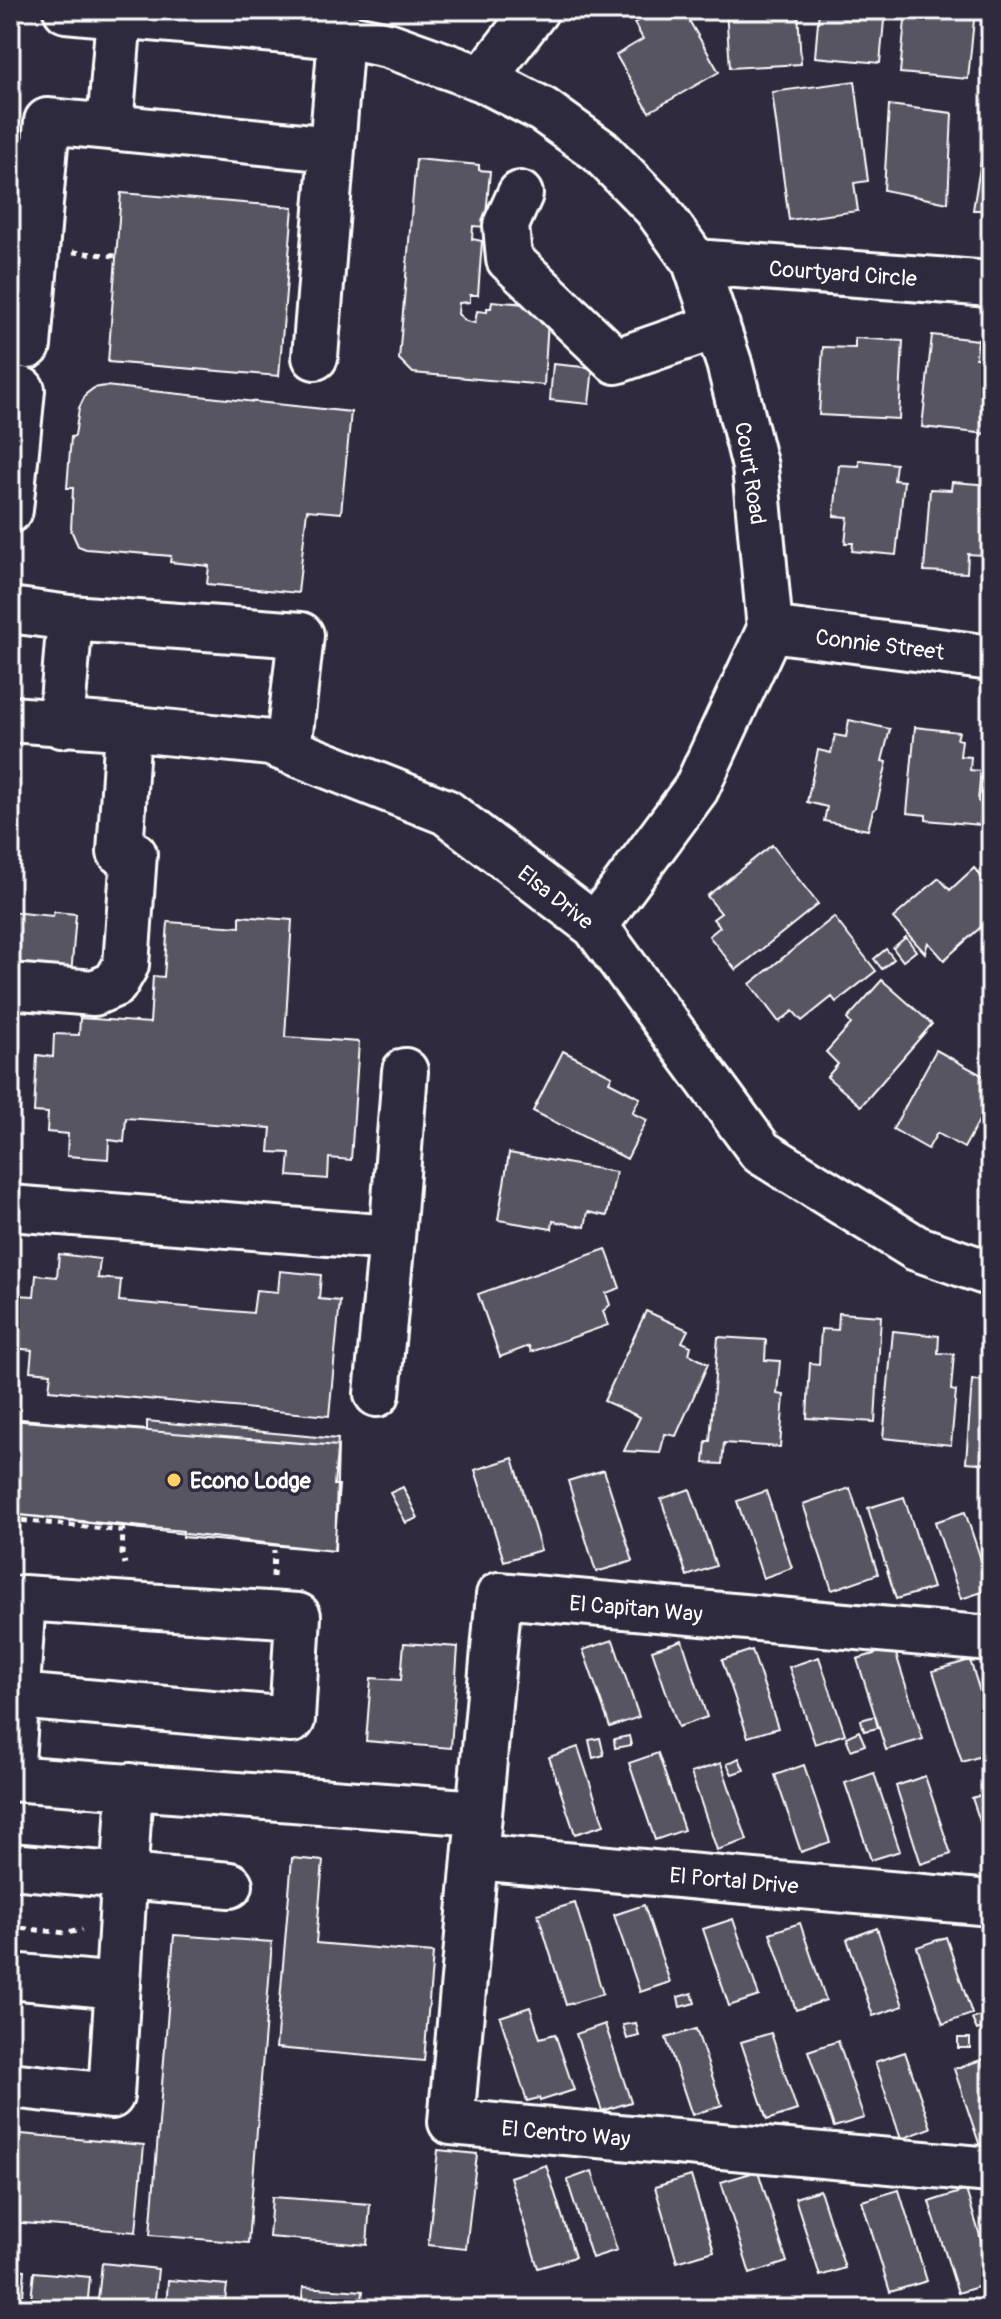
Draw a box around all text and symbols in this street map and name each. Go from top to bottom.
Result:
street label: Courtyard Circle [768,255,918,293]
street label: Court Road [728,420,772,526]
street label: Connie Street [814,623,946,667]
street label: Elsa Drive [512,860,599,936]
place label: Econo Lodge [190,1467,312,1495]
marker: Econo Lodge [165,1471,183,1489]
street label: El Capitan Way [568,1589,704,1629]
street label: El Portal Drive [668,1861,800,1901]
street label: El Centro Way [500,2114,631,2154]

